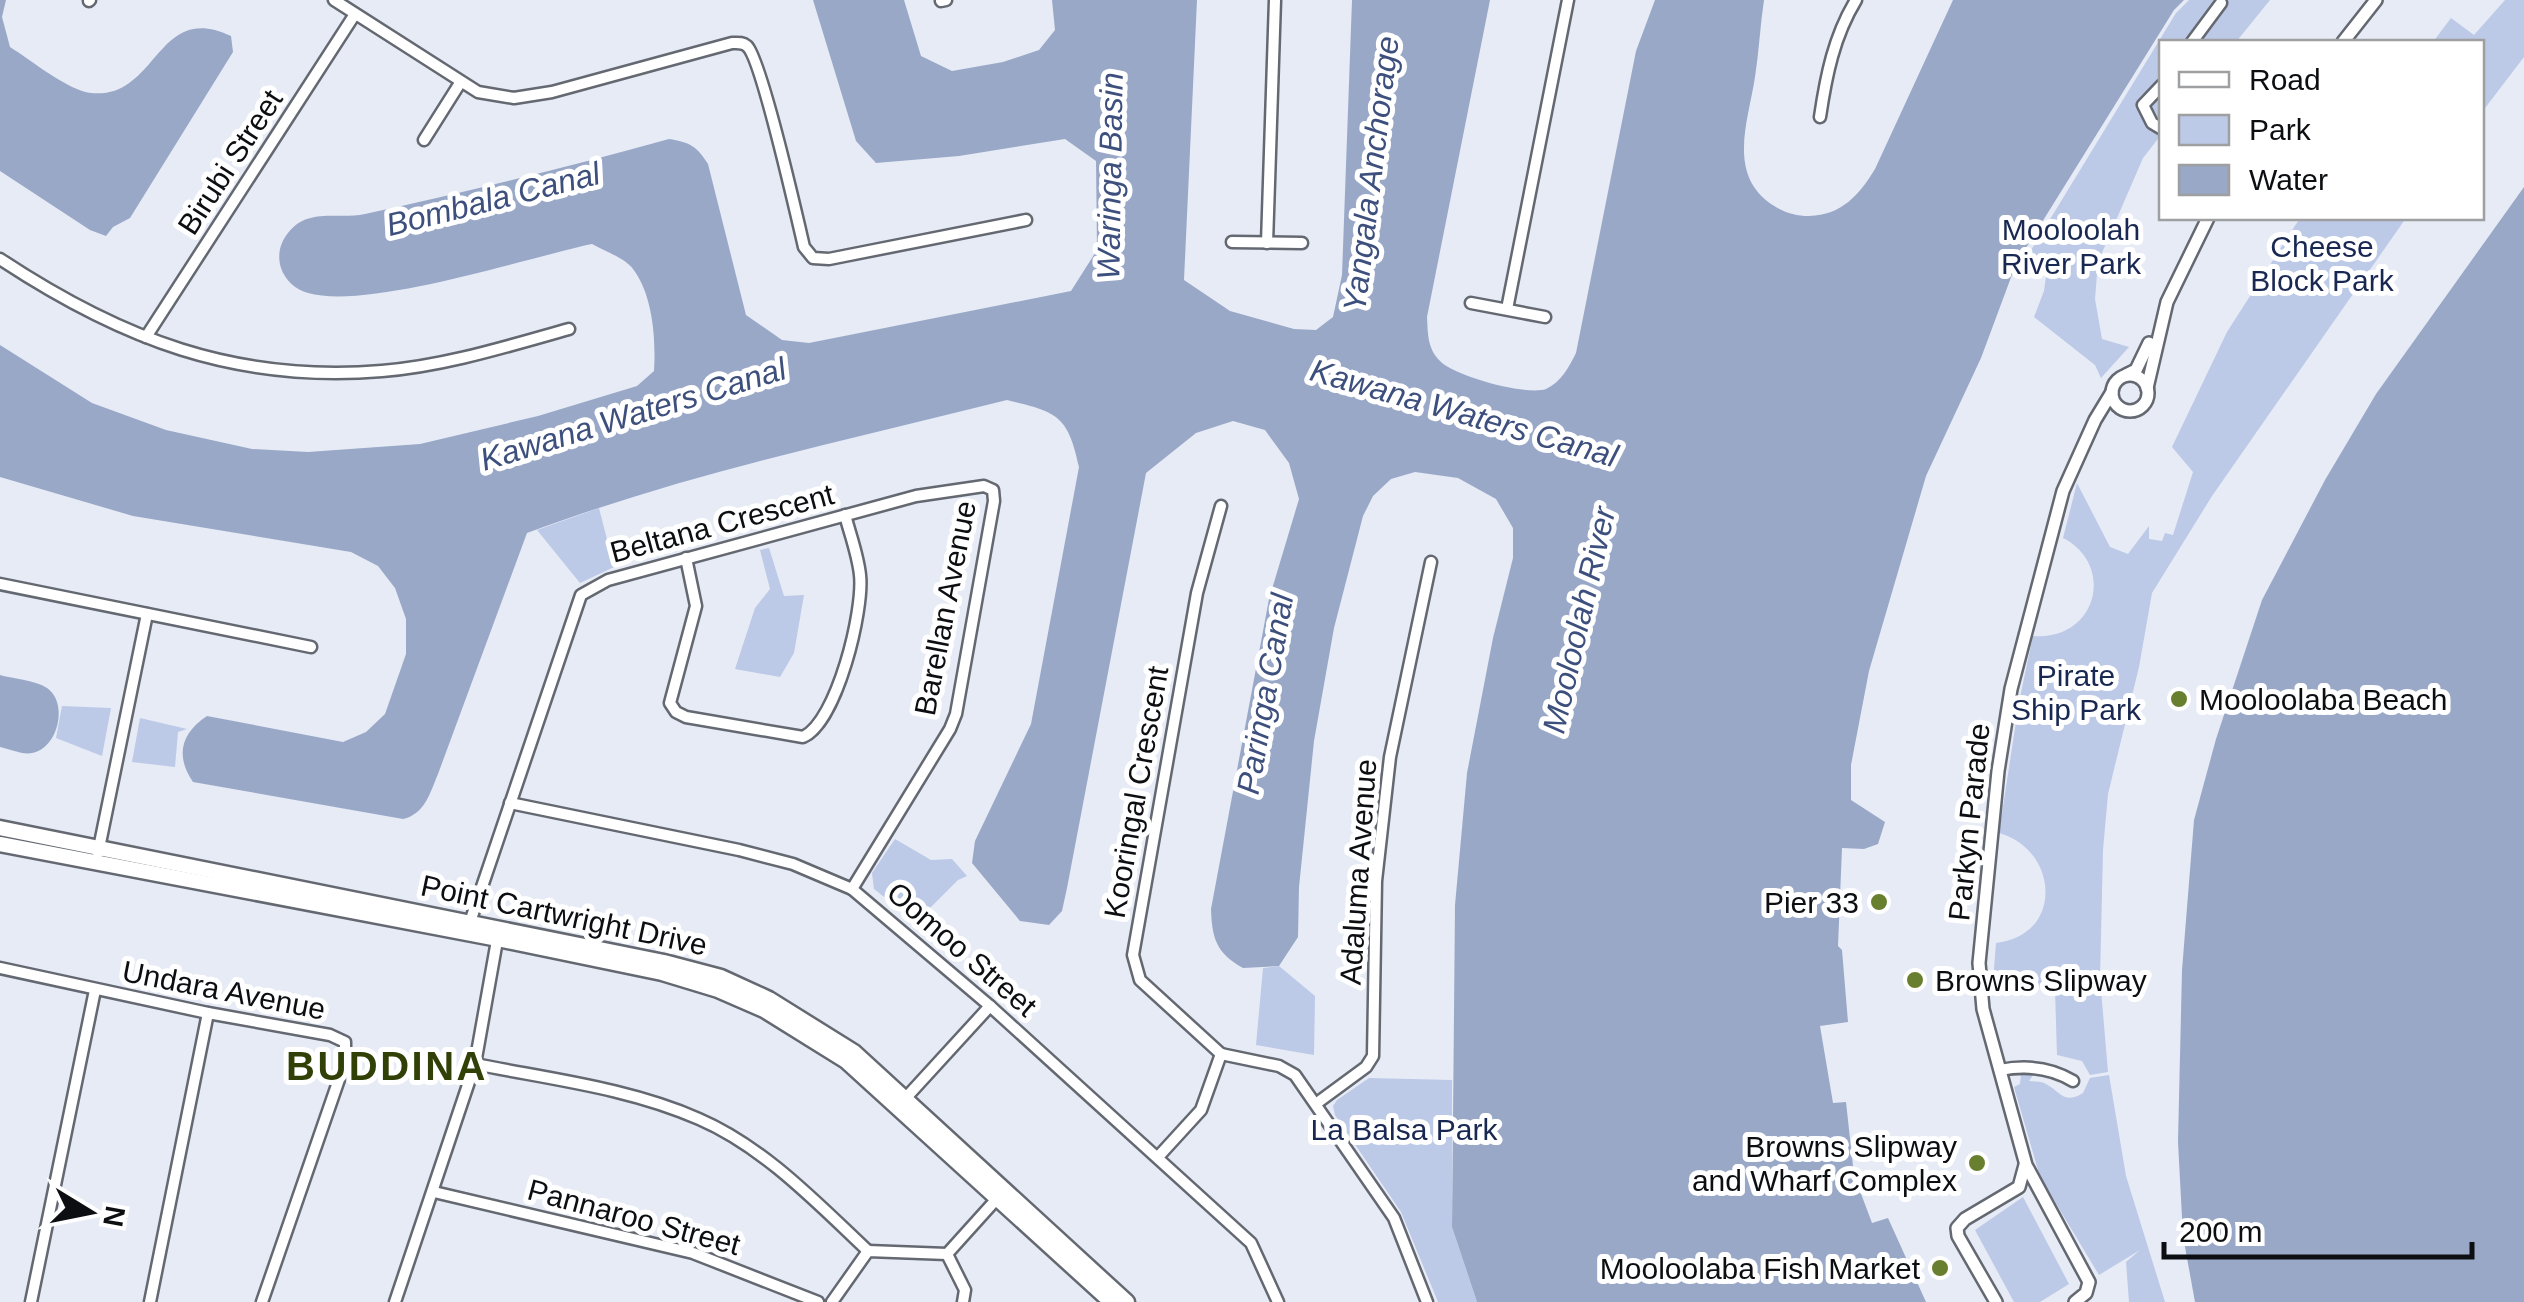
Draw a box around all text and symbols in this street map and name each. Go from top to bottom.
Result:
water label: Yangala Anchorage [1336,34,1406,314]
legend [2159,40,2484,220]
text: Road [2249,63,2321,96]
water label: Waringa Basin [1090,72,1130,280]
street label: Birubi Street [171,83,289,240]
text: Park [2249,113,2312,146]
water label: Bombala Canal [382,155,604,243]
text: Water [2249,163,2328,196]
park label: Mooloolah River Park [2001,213,2142,280]
park label: Cheese Block Park [2250,230,2395,297]
water label: Kawana Waters Canal [476,350,791,478]
water label: Kawana Waters Canal [1306,352,1623,474]
street label: Beltana Crescent [607,477,838,569]
street label: Barellan Avenue [908,498,982,718]
water label: Mooloolah River [1535,502,1623,737]
water label: Paringa Canal [1230,590,1300,797]
park label: Pirate Ship Park [2011,659,2142,726]
street label: Kooringal Crescent [1098,663,1175,920]
place label: Mooloolaba Beach [2199,683,2448,716]
marker: Mooloolaba Beach [2168,688,2190,710]
street label: Parkyn Parade [1942,722,1996,922]
street label: Adaluma Avenue [1334,758,1382,986]
street label: Point Cartwright Drive [418,869,710,961]
street label: Oomoo Street [881,875,1044,1023]
place label: Pier 33 [1764,886,1859,919]
marker: Pier 33 [1868,891,1890,913]
street label: Undara Avenue [120,954,328,1026]
place label: Browns Slipway [1935,964,2147,997]
marker: Browns Slipway [1904,969,1926,991]
district label: BUDDINA [286,1044,488,1088]
park label: La Balsa Park [1311,1113,1498,1146]
place label: Browns Slipway and Wharf Complex [1692,1130,1957,1197]
marker: Browns Slipway and Wharf Complex [1966,1152,1988,1174]
north arrow [40,1162,140,1262]
street label: Pannaroo Street [524,1173,744,1261]
scale bar [2164,1197,2472,1259]
text: N [97,1204,131,1229]
text: 200 m [2179,1215,2262,1248]
place label: Mooloolaba Fish Market [1600,1252,1921,1285]
marker: Mooloolaba Fish Market [1929,1257,1951,1279]

